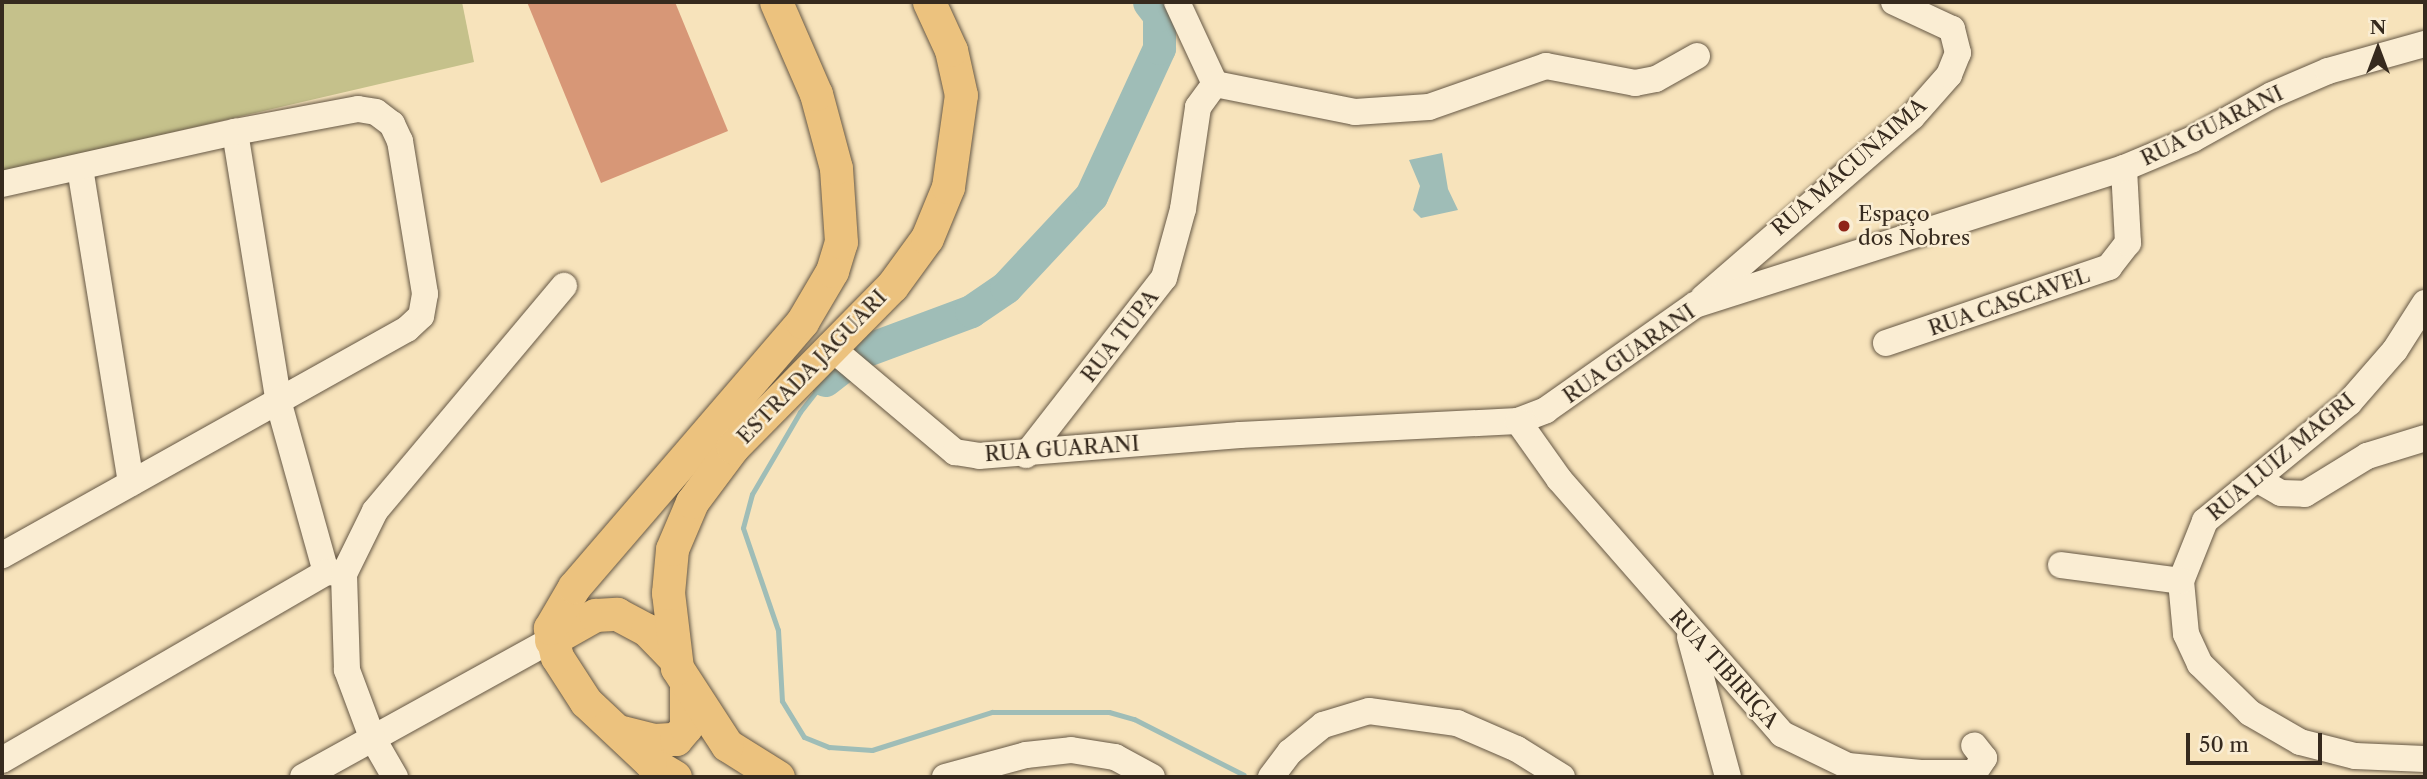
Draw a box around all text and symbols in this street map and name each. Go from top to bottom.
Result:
north arrow [2343,14,2413,84]
text: N [2370,16,2386,39]
street label: RUA GUARANI [2136,81,2288,171]
street label: RUA MACUNAIMA [1766,93,1932,241]
place label: Espaço dos Nobres [1858,201,1970,251]
marker: Espaço dos Nobres [1836,218,1852,234]
street label: RUA CASCAVEL [1925,262,2093,342]
street label: RUA TUPA [1076,284,1164,388]
street label: ESTRADA JAGUARI [732,285,892,449]
street label: RUA GUARANI [1558,299,1700,409]
street label: RUA LUIZ MAGRI [2202,388,2360,526]
street label: RUA GUARANI [983,431,1141,467]
street label: RUA TIBIRIÇA [1664,604,1784,734]
scale bar [2189,720,2326,764]
text: 50 m [2199,732,2249,757]

